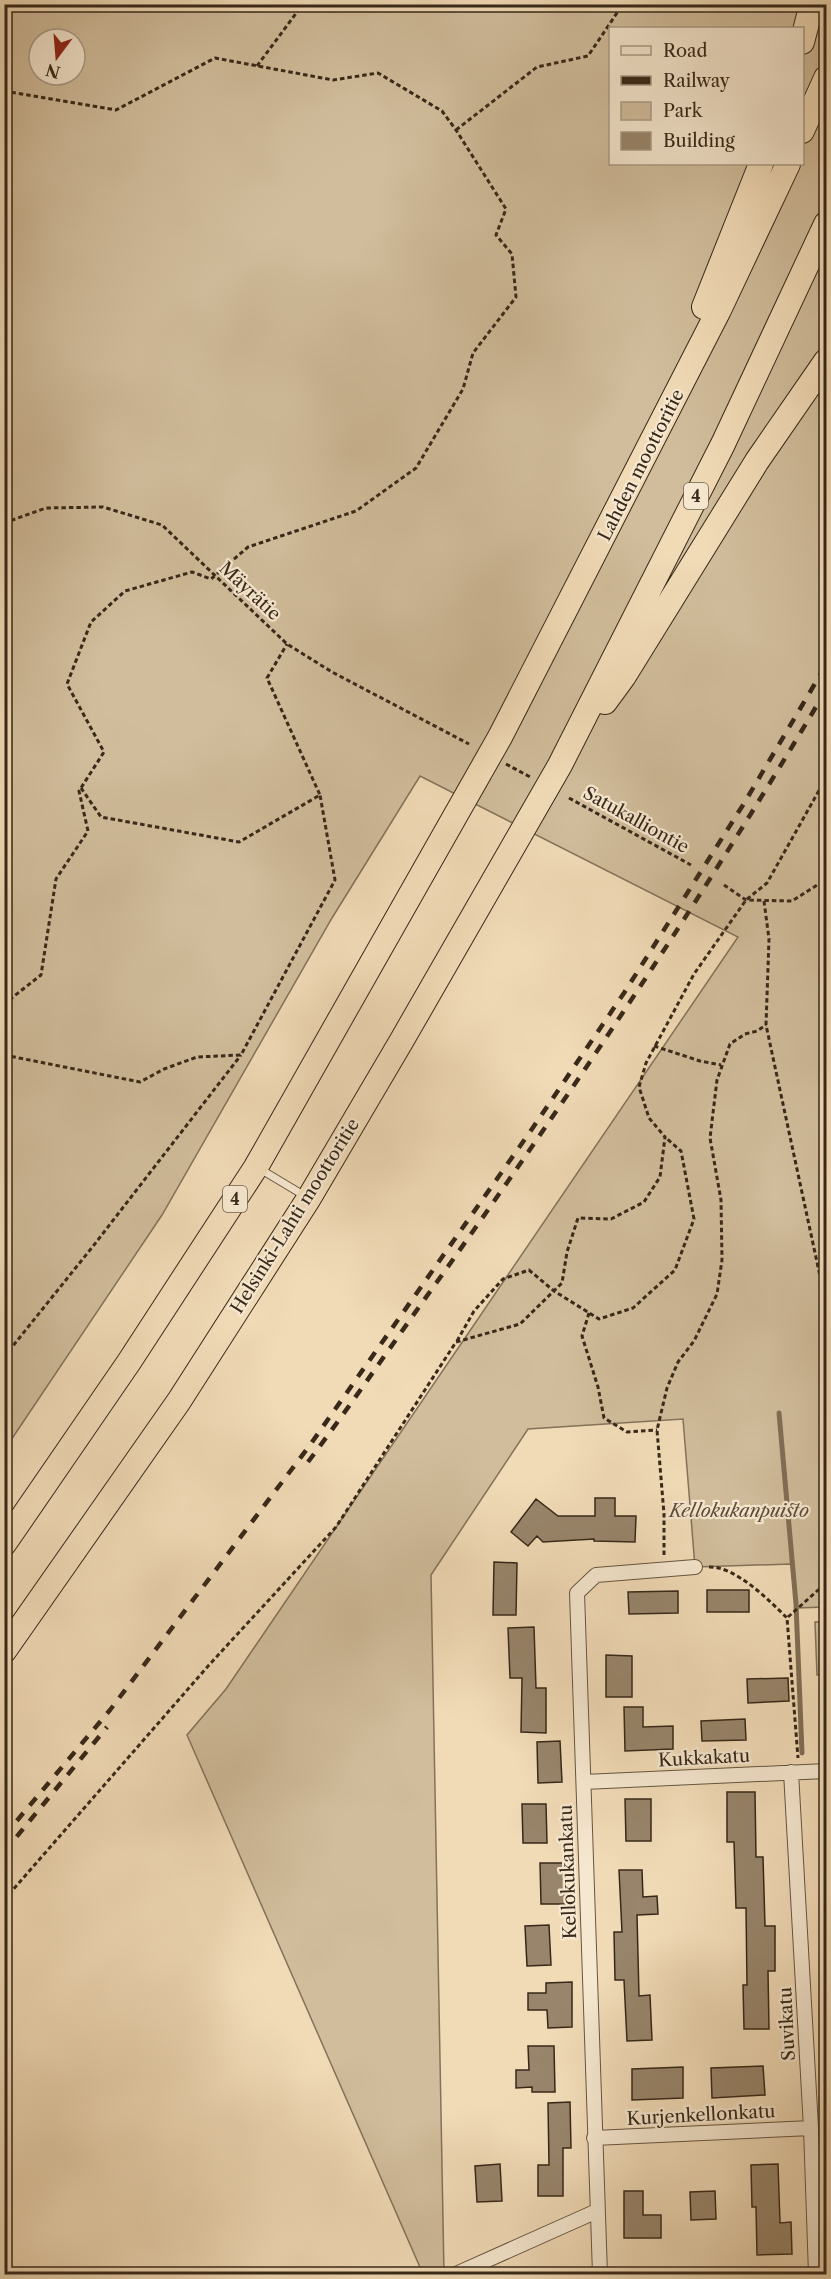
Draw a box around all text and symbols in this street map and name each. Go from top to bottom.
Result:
north arrow [27,27,87,87]
legend [609,27,804,165]
text: Road [663,40,708,62]
text: N [43,60,62,83]
text: Railway [663,70,731,92]
text: Park [663,100,704,122]
text: Building [663,130,735,152]
street label: Lahden moottoritie [593,386,689,544]
road number: 4 [684,483,708,509]
street label: Mäyrätie [215,557,285,625]
street label: Satukalliontie [579,782,693,858]
street label: Helsinki-Lahti moottoritie [226,1114,364,1318]
road number: 4 [223,1186,247,1212]
park label: Kellokukanpuisto [667,1500,809,1522]
street label: Kukkakatu [657,1745,751,1771]
street label: Kellokukankatu [555,1804,581,1940]
street label: Suvikatu [774,1987,800,2061]
street label: Kurjenkellonkatu [626,2100,776,2130]

